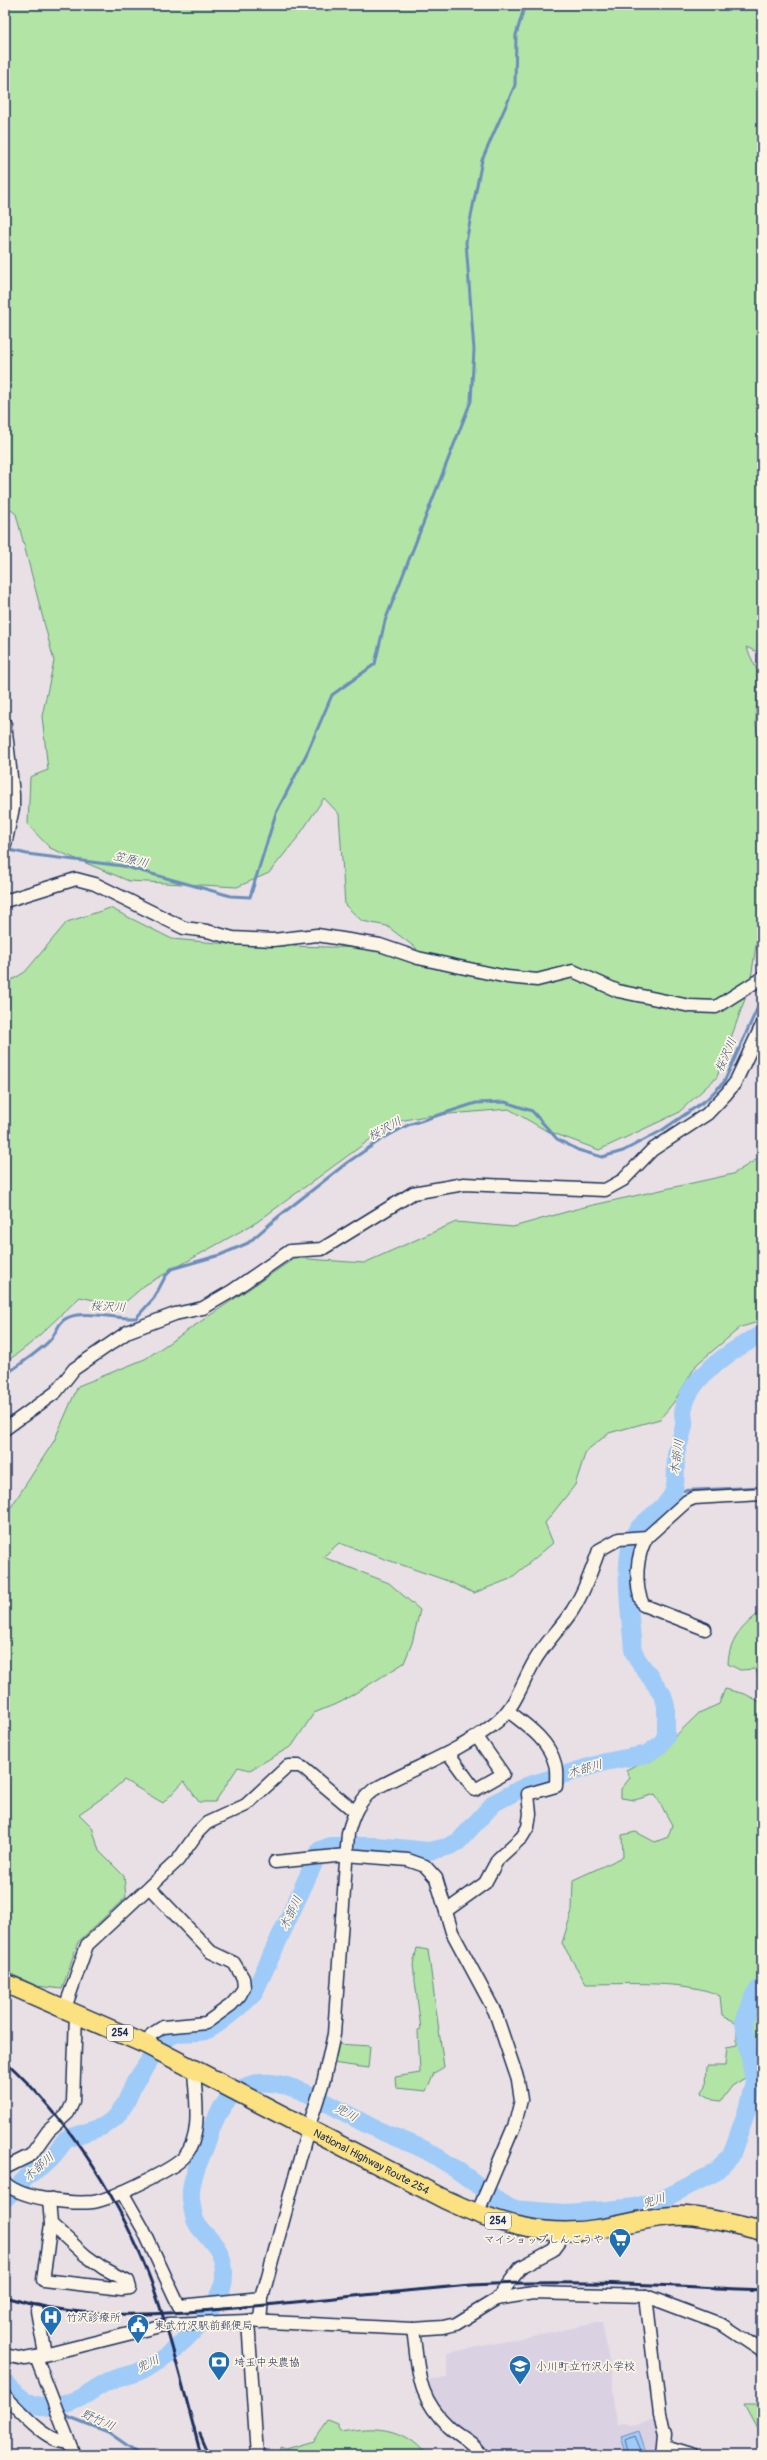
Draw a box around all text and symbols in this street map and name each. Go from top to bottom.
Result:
water label: 笠原川 [112,849,150,871]
water label: 桜沢川 [712,1035,740,1075]
water label: 桜沢川 [366,1114,404,1144]
water label: 桜沢川 [90,1299,126,1315]
water label: 木部川 [667,1438,687,1476]
water label: 木部川 [566,1757,604,1781]
water label: 木部川 [277,1894,305,1932]
road number: 254 [107,2025,133,2041]
water label: 兜川 [332,2101,360,2125]
street label: National Highway Route 254 [311,2126,432,2197]
water label: 木部川 [20,2150,58,2184]
water label: 兜川 [640,2190,668,2212]
road number: 254 [485,2213,511,2229]
supermarket icon: マイショップしんごうや [607,2226,633,2259]
place label: マイショップしんごうや [484,2233,604,2246]
hospital icon: 竹沢診療所 [38,2304,64,2337]
place label: 竹沢診療所 [66,2311,121,2324]
public building icon: 東武竹沢駅前郵便局 [125,2312,151,2345]
place label: 東武竹沢駅前郵便局 [154,2319,253,2332]
bank icon: 埼玉中央農協 [206,2349,232,2382]
water label: 兜川 [134,2352,162,2376]
school or university icon: 小川町立竹沢小学校 [507,2353,533,2386]
place label: 埼玉中央農協 [234,2356,300,2369]
place label: 小川町立竹沢小学校 [536,2360,635,2373]
water label: 野竹川 [78,2406,118,2434]

